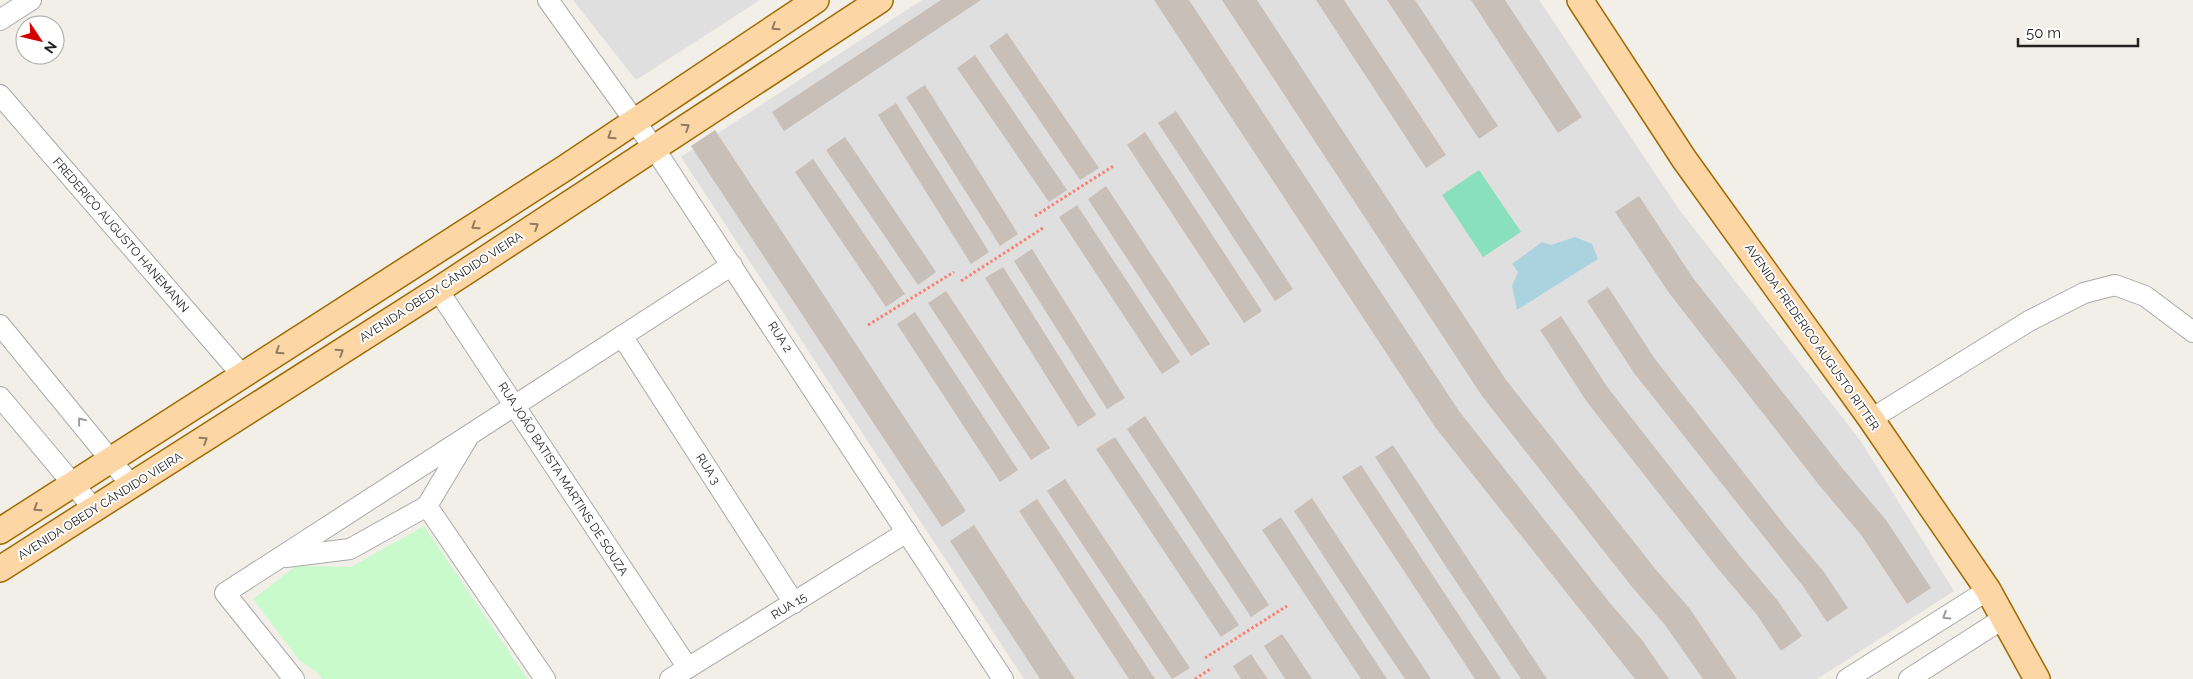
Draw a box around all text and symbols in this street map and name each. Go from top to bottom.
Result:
north arrow [15,15,65,65]
scale bar [2018,15,2138,47]
one-way arrow [771,21,781,30]
text: 50 m [2026,24,2061,42]
text: N [41,38,60,56]
one-way arrow [680,124,690,133]
one-way arrow [607,130,616,139]
street label: FREDERICO AUGUSTO HANEMANN [50,155,192,315]
one-way arrow [471,220,481,229]
one-way arrow [530,223,539,232]
street label: AVENIDA OBEDY CÂNDIDO VIEIRA [357,229,525,345]
street label: AVENIDA FREDERICO AUGUSTO RITTER [1742,241,1882,433]
street label: RUA 2 [765,319,795,355]
one-way arrow [276,345,285,355]
one-way arrow [335,349,344,359]
street label: RUA JOÃO BATISTA MARTINS DE SOUZA [495,380,631,578]
one-way arrow [77,418,86,427]
one-way arrow [198,437,207,446]
street label: AVENIDA OBEDY CÂNDIDO VIEIRA [15,449,185,563]
street label: RUA 3 [693,451,723,487]
one-way arrow [33,502,42,511]
street label: RUA 15 [769,589,810,622]
one-way arrow [1943,610,1952,619]

